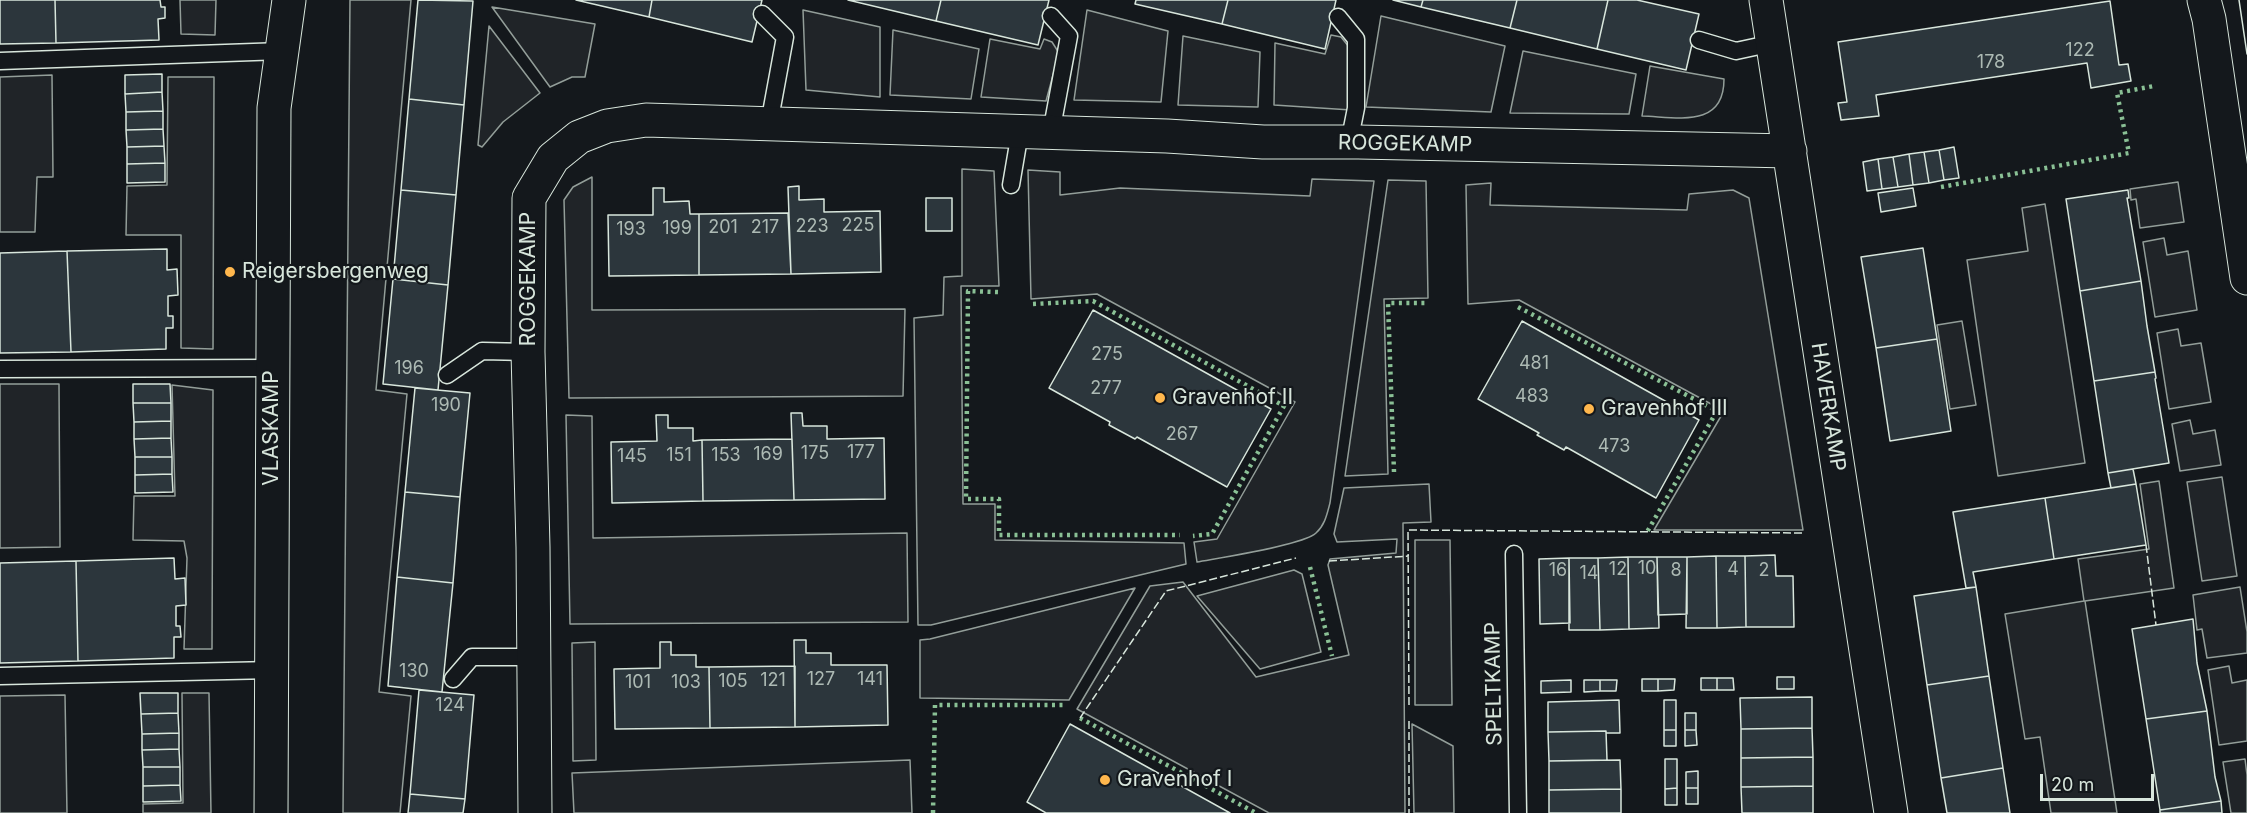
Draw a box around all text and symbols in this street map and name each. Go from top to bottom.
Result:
house number: 122 [2065,40,2095,62]
house number: 178 [1977,52,2005,74]
street label: ROGGEKAMP [1338,130,1472,158]
street label: ROGGEKAMP [516,212,542,346]
house number: 225 [842,215,874,237]
house number: 223 [795,216,829,238]
house number: 201 [708,217,738,239]
house number: 217 [751,217,779,239]
house number: 199 [662,218,692,240]
house number: 193 [616,219,646,241]
place label: Reigersbergenweg [242,259,429,285]
marker: Reigersbergenweg [223,265,237,279]
street label: HAVERKAMP [1805,341,1851,473]
house number: 275 [1091,344,1123,366]
house number: 481 [1519,353,1549,375]
house number: 196 [394,358,424,380]
street label: VLASKAMP [259,370,285,486]
house number: 277 [1090,378,1122,400]
place label: Gravenhof II [1172,385,1293,411]
house number: 483 [1515,386,1549,408]
marker: Gravenhof II [1153,391,1167,405]
house number: 190 [431,395,461,417]
place label: Gravenhof III [1601,396,1728,422]
marker: Gravenhof III [1582,402,1596,416]
house number: 267 [1166,424,1198,446]
house number: 473 [1598,436,1630,458]
house number: 177 [847,442,875,464]
house number: 175 [801,443,829,465]
house number: 169 [753,444,783,466]
house number: 151 [666,445,692,467]
house number: 153 [711,445,741,467]
house number: 145 [617,446,647,468]
house number: 10 [1638,558,1656,580]
house number: 12 [1609,559,1627,581]
house number: 4 [1727,559,1739,581]
house number: 16 [1549,560,1567,582]
house number: 8 [1670,560,1682,582]
house number: 2 [1759,560,1769,582]
house number: 14 [1580,563,1598,585]
street label: SPELTKAMP [1480,622,1508,746]
house number: 130 [399,661,429,683]
house number: 127 [807,669,835,691]
house number: 141 [857,669,883,691]
house number: 121 [760,670,786,692]
house number: 105 [718,671,748,693]
house number: 101 [625,672,651,694]
house number: 103 [671,672,701,694]
house number: 124 [435,695,465,717]
scale bar [2043,762,2157,800]
place label: Gravenhof I [1117,767,1232,793]
marker: Gravenhof I [1098,773,1112,787]
text: 20 m [2051,774,2094,795]

